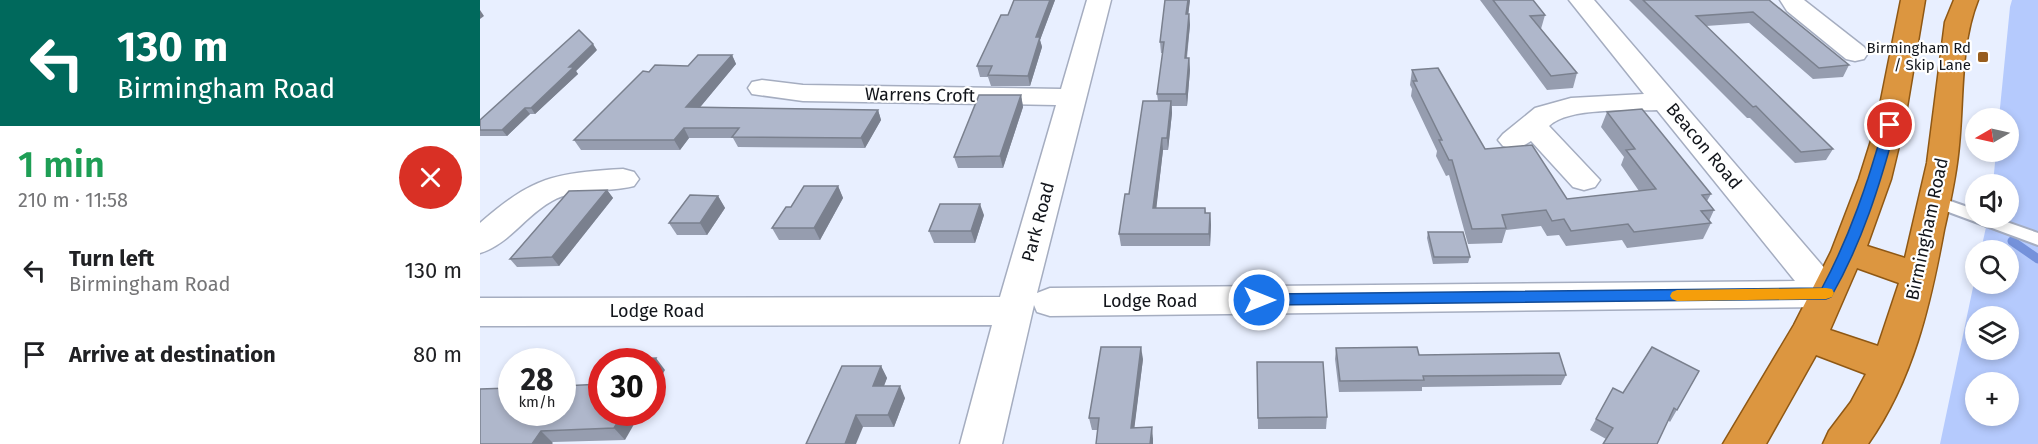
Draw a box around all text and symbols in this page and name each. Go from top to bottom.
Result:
text: 130 m [117,22,228,72]
icon: left [18,24,96,102]
place label: Birmingham Rd / Skip Lane [1867,39,1971,74]
marker: Birmingham Rd / Skip Lane [1976,50,1990,64]
text: Birmingham Road [117,73,335,105]
street label: Warrens Croft [865,83,976,107]
street label: Beacon Road [1662,98,1746,194]
pin [1864,99,1915,150]
icon: arrive [1873,108,1906,141]
north arrow [1965,108,2019,162]
map controls [1965,108,2019,426]
text: 1 min [18,143,105,187]
button: close [399,146,462,209]
street label: Birmingham Road [1901,156,1953,302]
button: sound [1965,174,2019,228]
street label: Park Road [1017,180,1059,264]
text: 210 m · 11:58 [18,188,128,212]
button: search [1965,240,2019,294]
text: Turn left [69,245,154,272]
icon: left [18,254,51,287]
text: 130 m [405,257,462,284]
position arrow [1227,268,1291,332]
text: Birmingham Road [69,272,231,296]
street label: Lodge Road [1103,290,1197,312]
street label: Lodge Road [610,300,704,322]
button: layers [1965,306,2019,360]
icon: arrive [18,338,51,371]
text: Arrive at destination [69,341,276,368]
text: 80 m [413,341,462,368]
speed limit sign: 30 [588,348,666,426]
text: 28 [521,362,553,398]
button: + [1965,372,2019,426]
text: km/h [518,393,556,411]

